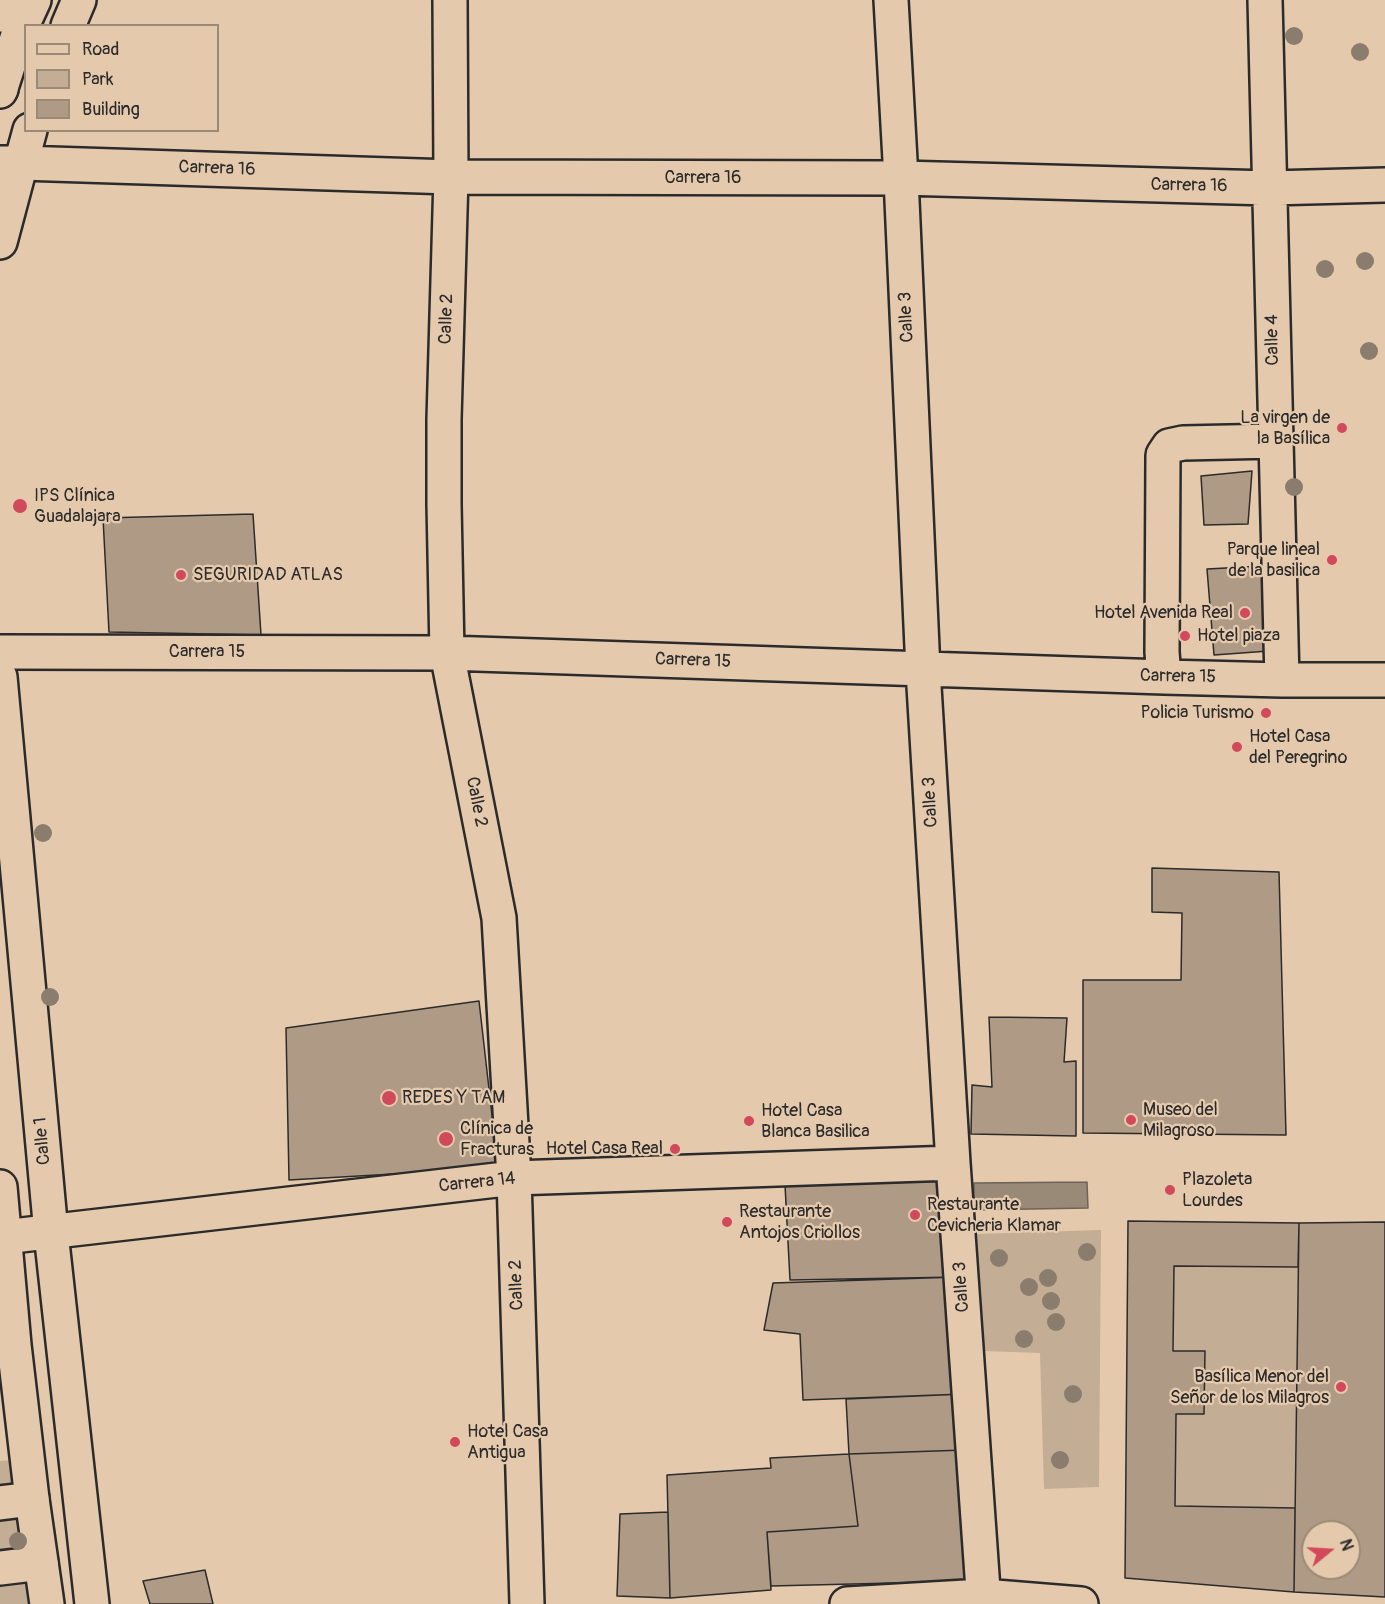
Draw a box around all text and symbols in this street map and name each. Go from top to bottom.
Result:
legend [24,24,219,132]
text: Road [82,38,119,61]
text: Park [82,68,114,91]
text: Building [82,98,140,121]
street label: Carrera 16 [178,157,256,181]
street label: Carrera 16 [664,167,742,189]
street label: Carrera 16 [1150,175,1228,197]
street label: Calle 3 [895,291,919,343]
street label: Calle 2 [435,293,459,345]
street label: Calle 4 [1262,314,1284,366]
place label: La virgen de la Basílica [1240,407,1330,450]
marker: La virgen de la Basílica [1335,421,1349,435]
place label: IPS Clínica Guadalajara [34,485,121,528]
marker: IPS Clínica Guadalajara [11,497,29,515]
place label: Parque lineal de la basilica [1227,539,1320,582]
marker: Parque lineal de la basilica [1325,553,1339,567]
place label: SEGURIDAD ATLAS [193,564,343,586]
marker: SEGURIDAD ATLAS [174,568,188,582]
place label: Hotel Avenida Real [1094,602,1233,624]
marker: Hotel Avenida Real [1238,606,1252,620]
place label: Hotel piaza [1197,625,1280,647]
marker: Hotel piaza [1178,629,1192,643]
street label: Carrera 15 [169,641,245,663]
street label: Carrera 15 [654,649,732,673]
street label: Carrera 15 [1140,666,1216,688]
place label: Policia Turismo [1140,702,1254,724]
marker: Policia Turismo [1259,706,1273,720]
place label: Hotel Casa del Peregrino [1249,726,1348,768]
marker: Hotel Casa del Peregrino [1230,740,1244,754]
street label: Calle 2 [461,775,491,829]
street label: Calle 3 [919,776,943,828]
place label: REDES Y TAM [402,1087,505,1109]
marker: REDES Y TAM [380,1089,398,1107]
place label: Museo del Milagroso [1143,1099,1218,1142]
place label: Hotel Casa Blanca Basilica [761,1100,870,1142]
marker: Museo del Milagroso [1124,1113,1138,1127]
marker: Hotel Casa Blanca Basilica [742,1114,756,1128]
street label: Calle 1 [30,1116,56,1166]
place label: Clínica de Fracturas [460,1118,534,1160]
marker: Clínica de Fracturas [437,1130,455,1148]
place label: Hotel Casa Real [546,1138,663,1160]
marker: Hotel Casa Real [668,1142,682,1156]
street label: Carrera 14 [438,1168,516,1198]
place label: Plazoleta Lourdes [1182,1169,1252,1212]
marker: Plazoleta Lourdes [1163,1183,1177,1197]
place label: Restaurante Cevicheria Klamar [927,1194,1061,1236]
place label: Restaurante Antojos Criollos [739,1201,860,1244]
marker: Restaurante Cevicheria Klamar [908,1208,922,1222]
marker: Restaurante Antojos Criollos [720,1215,734,1229]
street label: Calle 2 [505,1259,529,1311]
street label: Calle 3 [949,1261,975,1313]
place label: Basílica Menor del Señor de los Milagros [1170,1366,1329,1408]
marker: Basílica Menor del Señor de los Milagros [1334,1380,1348,1394]
place label: Hotel Casa Antigua [467,1421,548,1464]
marker: Hotel Casa Antigua [448,1435,462,1449]
north arrow [1301,1520,1361,1580]
text: N [1335,1537,1357,1553]

